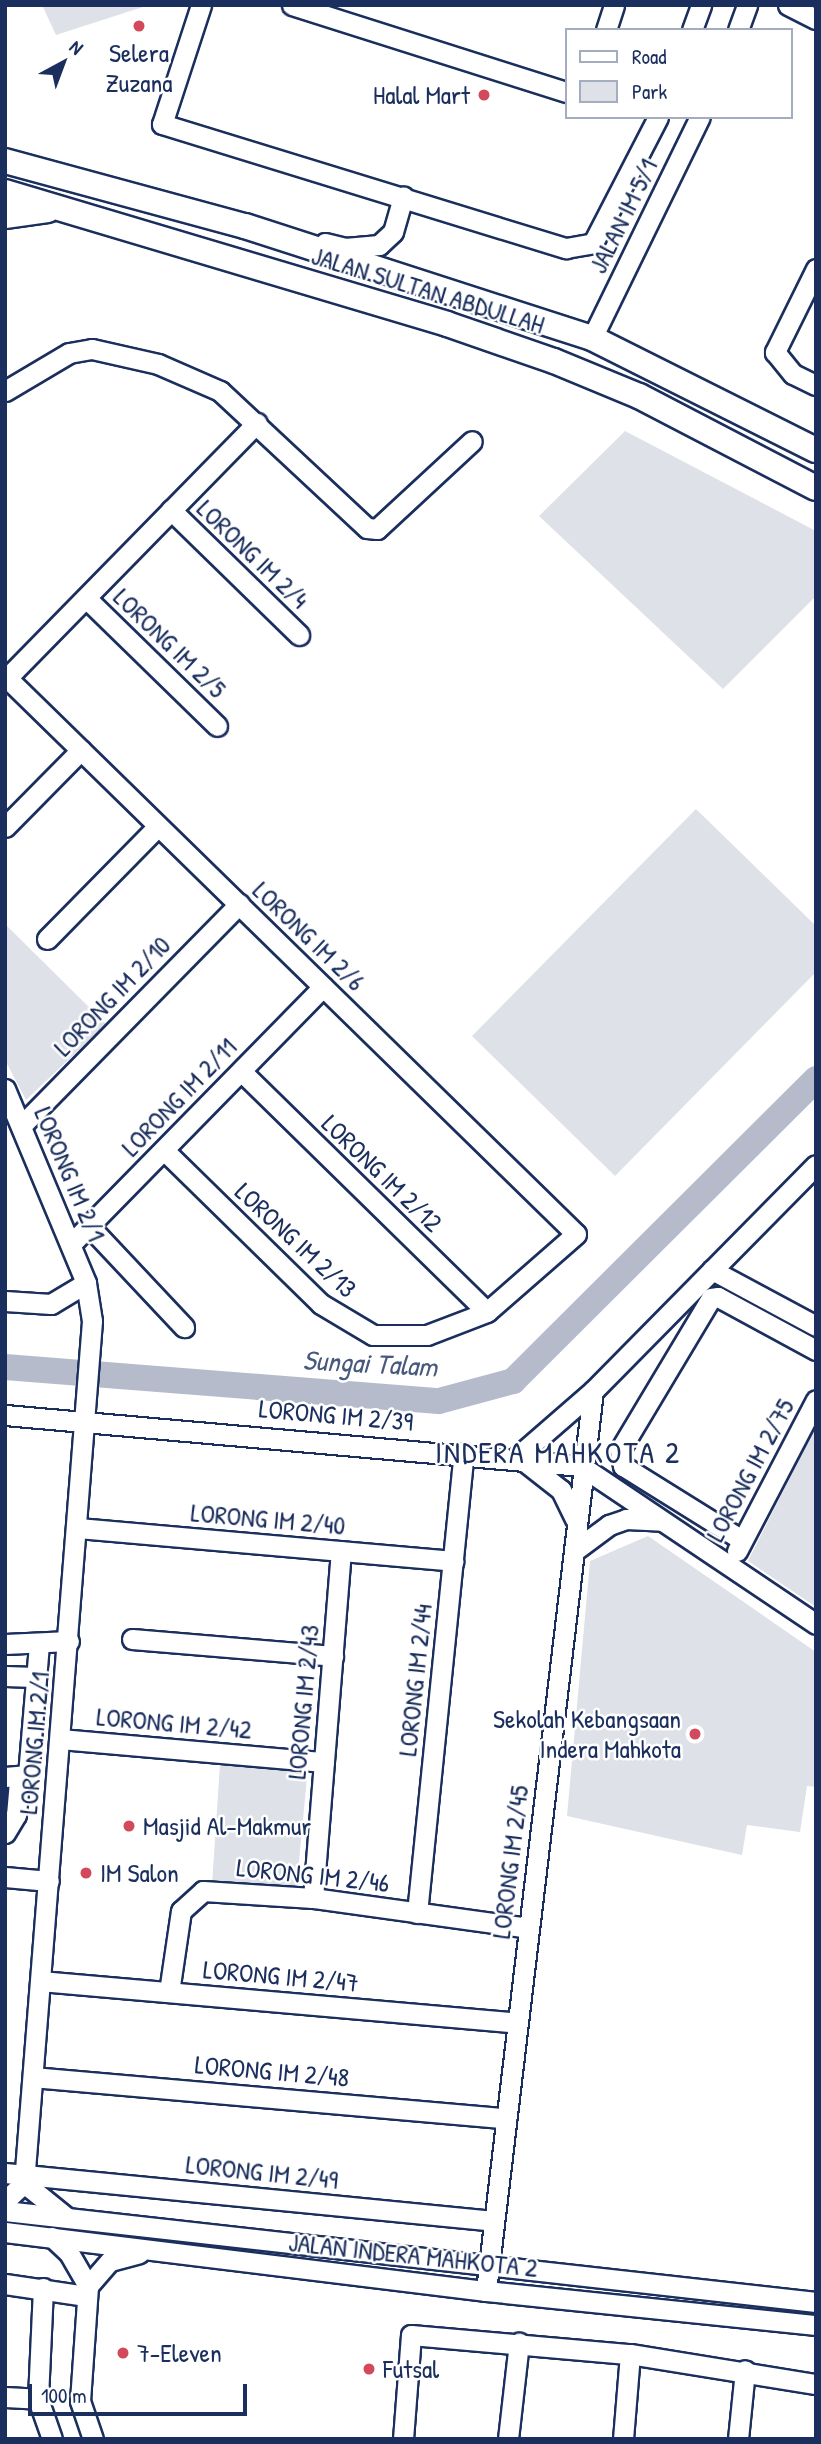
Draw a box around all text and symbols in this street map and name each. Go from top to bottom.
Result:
marker: Selera Zuzana [131,18,147,34]
north arrow [28,28,98,98]
legend [566,28,793,119]
text: N [64,34,89,60]
place label: Selera Zuzana [106,37,172,98]
text: Road [632,42,666,71]
text: Park [632,77,667,106]
place label: Halal Mart [373,79,470,111]
marker: Halal Mart [476,87,492,103]
street label: JALAN IM 5/1 [582,154,664,278]
street label: JALAN SULTAN ABDULLAH [308,240,548,340]
street label: LORONG IM 2/4 [191,493,315,615]
street label: LORONG IM 2/5 [107,582,233,704]
street label: LORONG IM 2/6 [246,875,372,997]
street label: LORONG IM 2/10 [47,930,177,1062]
street label: LORONG IM 2/11 [115,1031,243,1163]
street label: LORONG IM 2/1 [28,1102,112,1246]
street label: LORONG IM 2/12 [315,1108,449,1238]
street label: LORONG IM 2/13 [229,1176,363,1304]
water label: Sungai Talam [302,1343,438,1383]
street label: LORONG IM 2/39 [258,1393,414,1437]
street label: LORONG IM 2/75 [699,1393,801,1547]
district label: INDERA MAHKOTA 2 [437,1434,679,1470]
street label: LORONG IM 2/40 [190,1497,346,1541]
street label: LORONG IM 2/44 [391,1602,439,1758]
street label: LORONG IM 2/43 [281,1624,325,1780]
street label: LORONG IM 2/1 [12,1670,56,1816]
street label: LORONG IM 2/42 [95,1701,253,1745]
place label: Sekolah Kebangsaan Indera Mahkota [493,1703,681,1764]
marker: Sekolah Kebangsaan Indera Mahkota [687,1726,703,1742]
street label: LORONG IM 2/45 [485,1784,535,1940]
place label: Masjid Al-Makmur [143,1810,311,1842]
marker: Masjid Al-Makmur [121,1818,137,1834]
street label: LORONG IM 2/46 [235,1851,391,1899]
place label: IM Salon [100,1857,179,1889]
marker: IM Salon [78,1865,94,1881]
street label: LORONG IM 2/47 [202,1954,360,1998]
street label: LORONG IM 2/48 [194,2049,350,2093]
street label: LORONG IM 2/49 [184,2149,340,2195]
street label: JALAN INDERA MAHKOTA 2 [287,2226,539,2284]
place label: 7-Eleven [137,2337,222,2369]
marker: 7-Eleven [115,2345,131,2361]
place label: Futsal [383,2353,439,2385]
marker: Futsal [361,2361,377,2377]
scale bar [32,2370,250,2414]
text: 100 m [41,2381,87,2410]

